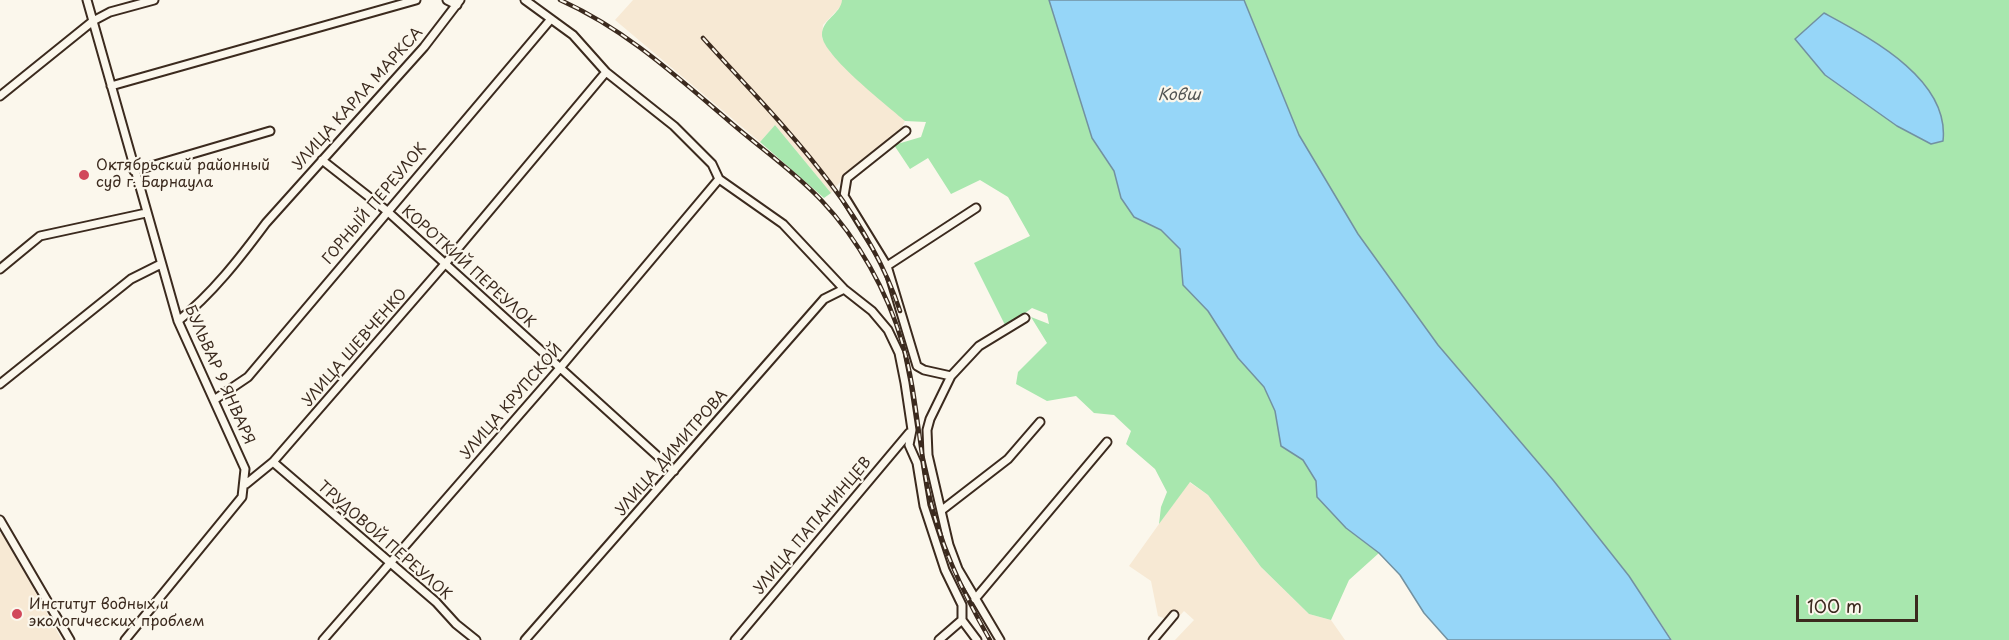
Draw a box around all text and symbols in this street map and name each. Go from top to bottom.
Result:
street label: УЛИЦА КАРЛА МАРКСА [289,24,427,174]
water label: Ковш [1158,86,1200,106]
street label: ГОРНЫЙ ПЕРЕУЛОК [319,140,431,268]
place label: Октябрьский районный суд г. Барнаула [96,157,270,192]
marker: Октябрьский районный суд г. Барнаула [77,168,91,182]
street label: КОРОТКИЙ ПЕРЕУЛОК [398,202,538,332]
street label: УЛИЦА ШЕВЧЕНКО [299,285,411,411]
street label: БУЛЬВАР 9 ЯНВАРЯ [180,303,258,447]
street label: УЛИЦА КРУПСКОЙ [457,341,567,463]
street label: УЛИЦА ДИМИТРОВА [612,386,732,520]
street label: УЛИЦА ПАПАНИНЦЕВ [750,454,876,598]
street label: ТРУДОВОЙ ПЕРЕУЛОК [313,478,455,604]
scale bar [1799,583,1920,621]
text: 100 m [1807,592,1862,619]
place label: Институт водных и экологических проблем [29,596,205,631]
marker: Институт водных и экологических проблем [10,607,24,621]

